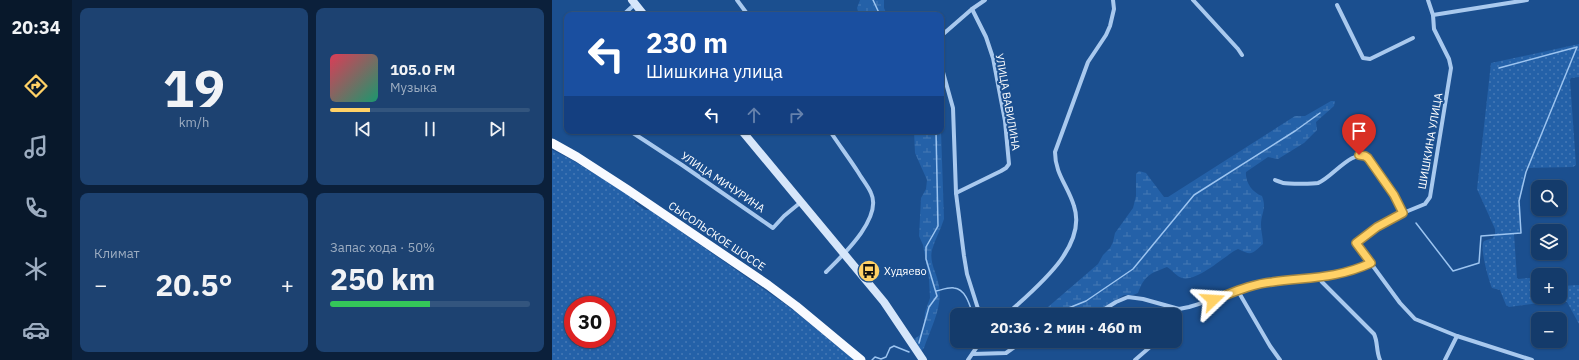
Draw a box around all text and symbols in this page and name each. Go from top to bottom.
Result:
text: 20:34 [11,16,61,39]
text: 230 m [646,24,728,61]
icon: left [580,28,632,80]
street label: УЛИЦА ВАВИЛИНА [993,52,1023,152]
text: 19 [163,54,225,121]
text: 105.0 FM [390,60,455,79]
text: Шишкина улица [646,60,783,83]
icon: directions [22,72,50,100]
text: Музыка [390,79,437,96]
street label: ШИШКИНА УЛИЦА [1415,92,1445,190]
icon: left [701,104,723,126]
icon: ahead [743,104,765,126]
icon: right [785,104,807,126]
text: km/h [179,114,209,131]
pin [1342,114,1376,155]
icon: previous [352,118,374,140]
icon: pause [419,118,441,140]
icon: next [486,118,508,140]
icon: arrive [1348,120,1370,142]
icon: music [22,133,50,161]
street label: УЛИЦА МИЧУРИНА [678,149,768,215]
map controls [1531,180,1567,348]
button: search [1531,180,1567,216]
icon: phone [22,194,50,222]
street label: СЫСОЛЬСКОЕ ШОССЕ [666,198,768,274]
button: layers [1531,224,1567,260]
text: Запас хода · 50% [330,239,435,256]
text: Климат [94,245,140,262]
icon: climate [22,255,50,283]
bus stop icon: Худяево [856,258,882,284]
text: 250 km [330,259,435,298]
place label: Худяево [884,264,927,278]
text: 20.5° [155,265,233,304]
button: + [1531,268,1567,304]
text: − [94,270,107,299]
text: + [281,270,294,299]
position arrow [1192,279,1234,321]
speed limit sign: 30 [564,296,616,348]
button: − [1531,312,1567,348]
icon: car [22,316,50,344]
text: 20:36 · 2 мин · 460 m [990,318,1142,337]

